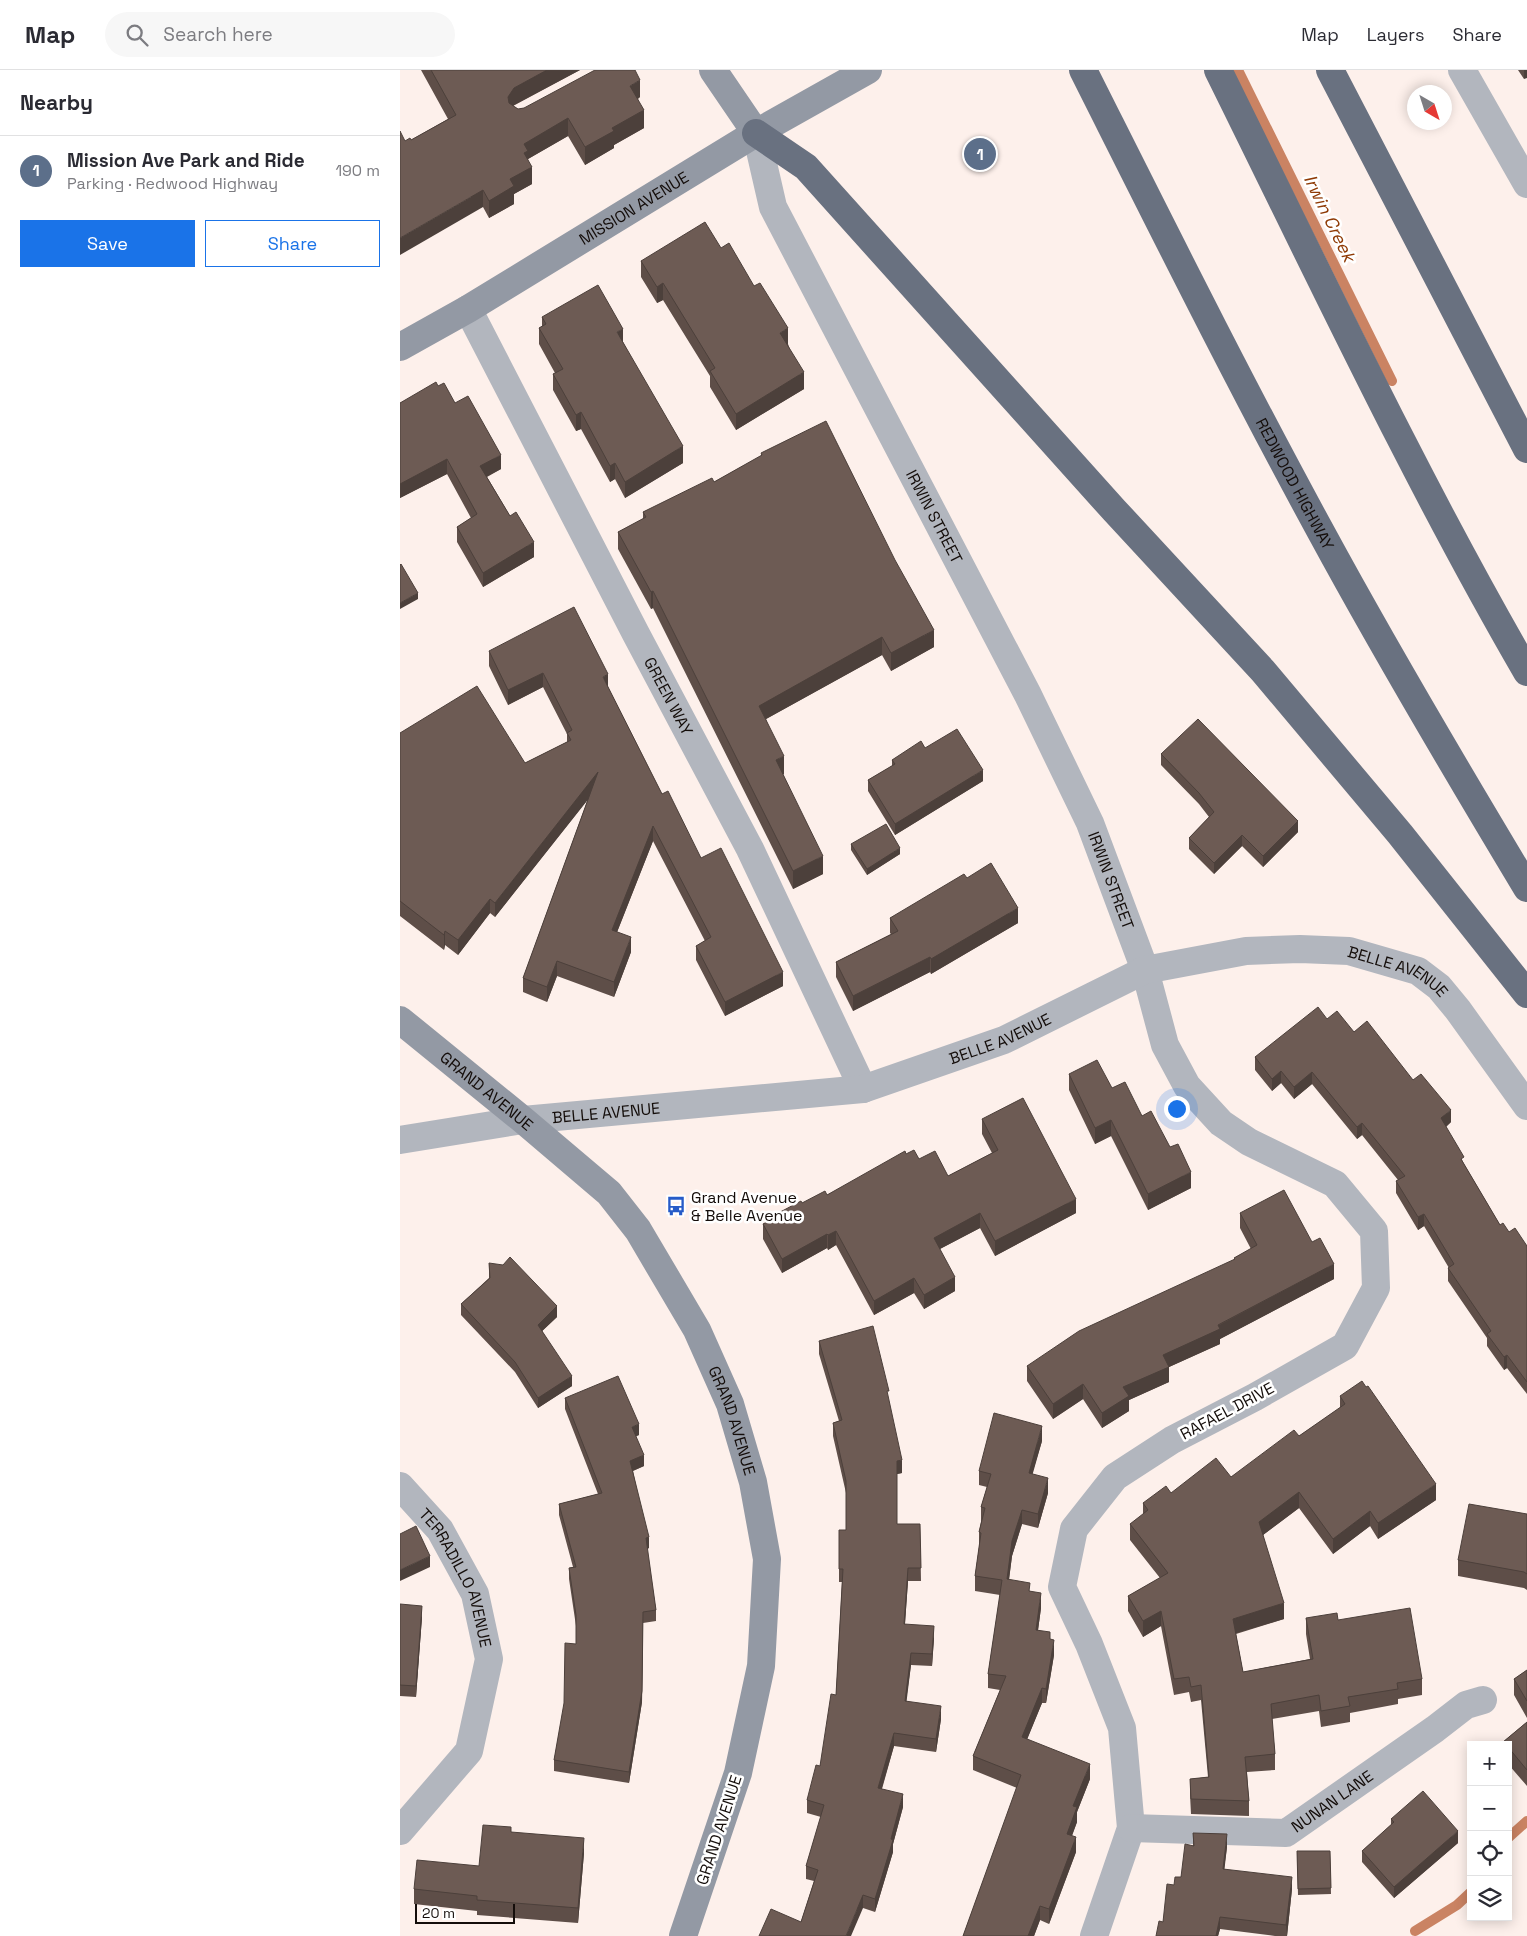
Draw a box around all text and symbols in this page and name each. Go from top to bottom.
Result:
search box [105,12,455,57]
text: Map [25,19,75,50]
icon: search [123,21,151,49]
text: Search here [163,22,273,47]
text: Map [1301,23,1339,46]
text: Layers [1367,23,1424,46]
text: Share [1452,23,1502,46]
north arrow [1407,85,1452,130]
text: Nearby [20,89,93,116]
pin: 1 [964,135,996,173]
text: Mission Ave Park and Ride [67,148,305,173]
text: 1 [32,160,40,181]
text: 190 m [335,160,380,181]
street label: MISSION AVENUE [575,166,692,249]
water label: Irwin Creek [1299,170,1362,268]
text: Parking · Redwood Highway [67,173,278,194]
button: Save [20,220,195,267]
button: Share [205,220,380,267]
street label: REDWOOD HIGHWAY [1251,414,1339,554]
street label: IRWIN STREET [902,466,968,567]
street label: GREEN WAY [640,653,698,739]
street label: IRWIN STREET [1084,828,1139,932]
street label: BELLE AVENUE [1345,941,1453,1001]
street label: BELLE AVENUE [946,1008,1054,1069]
street label: GRAND AVENUE [436,1046,538,1135]
your location [1164,1096,1190,1122]
street label: BELLE AVENUE [551,1097,661,1128]
place label: Grand Avenue & Belle Avenue [691,1187,803,1226]
bus stop icon: Grand Avenue & Belle Avenue [665,1195,687,1217]
street label: GRAND AVENUE [704,1363,761,1478]
street label: RAFAEL DRIVE [1177,1378,1277,1444]
street label: TERRADILLO AVENUE [415,1504,497,1649]
map controls [1467,1741,1512,1921]
button: + [1467,1741,1512,1786]
street label: NUNAN LANE [1287,1765,1377,1837]
street label: GRAND AVENUE [691,1772,747,1888]
button: − [1467,1786,1512,1831]
button: locate [1467,1831,1512,1876]
button: layers [1467,1876,1512,1921]
scale bar [415,1901,515,1924]
text: 20 m [422,1904,455,1922]

